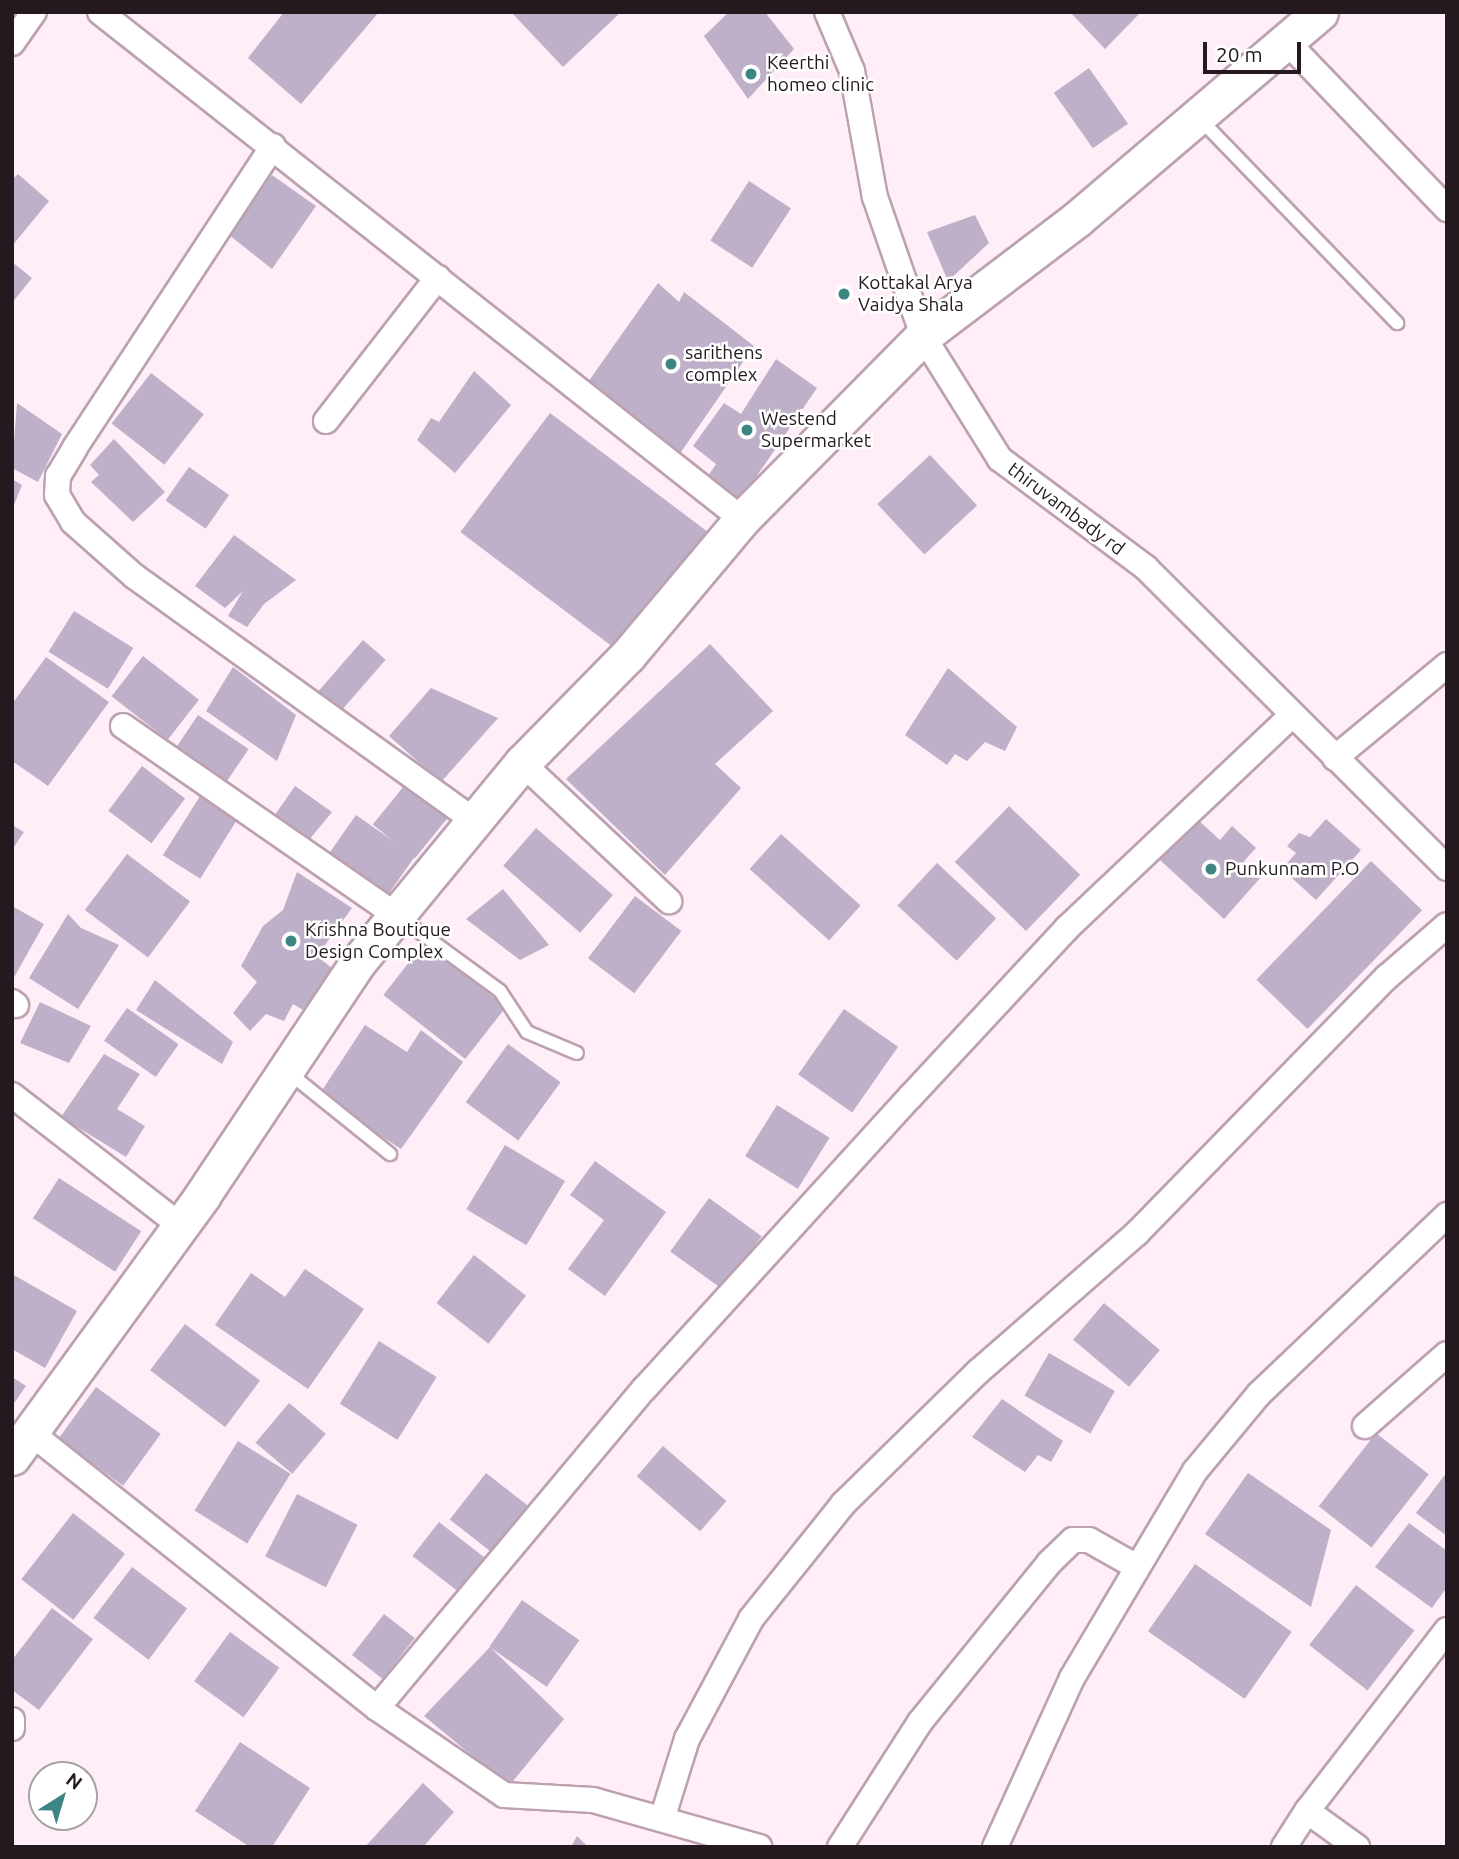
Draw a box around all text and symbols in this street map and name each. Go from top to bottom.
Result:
scale bar [1207,28,1305,72]
text: 20 m [1216,42,1263,66]
place label: Keerthi homeo clinic [767,52,874,96]
marker: Keerthi homeo clinic [741,64,761,84]
place label: Kottakal Arya Vaidya Shala [858,272,973,316]
marker: Kottakal Arya Vaidya Shala [836,286,852,302]
place label: sarithens complex [685,342,763,386]
marker: sarithens complex [663,356,679,372]
place label: Westend Supermarket [761,408,871,452]
marker: Westend Supermarket [739,422,755,438]
street label: thiruvambady rd [1003,458,1129,560]
place label: Punkunnam P.O [1225,858,1359,880]
marker: Punkunnam P.O [1203,861,1219,877]
place label: Krishna Boutique Design Complex [305,919,451,963]
marker: Krishna Boutique Design Complex [283,933,299,949]
north arrow [28,1761,98,1831]
text: N [62,1768,87,1794]

